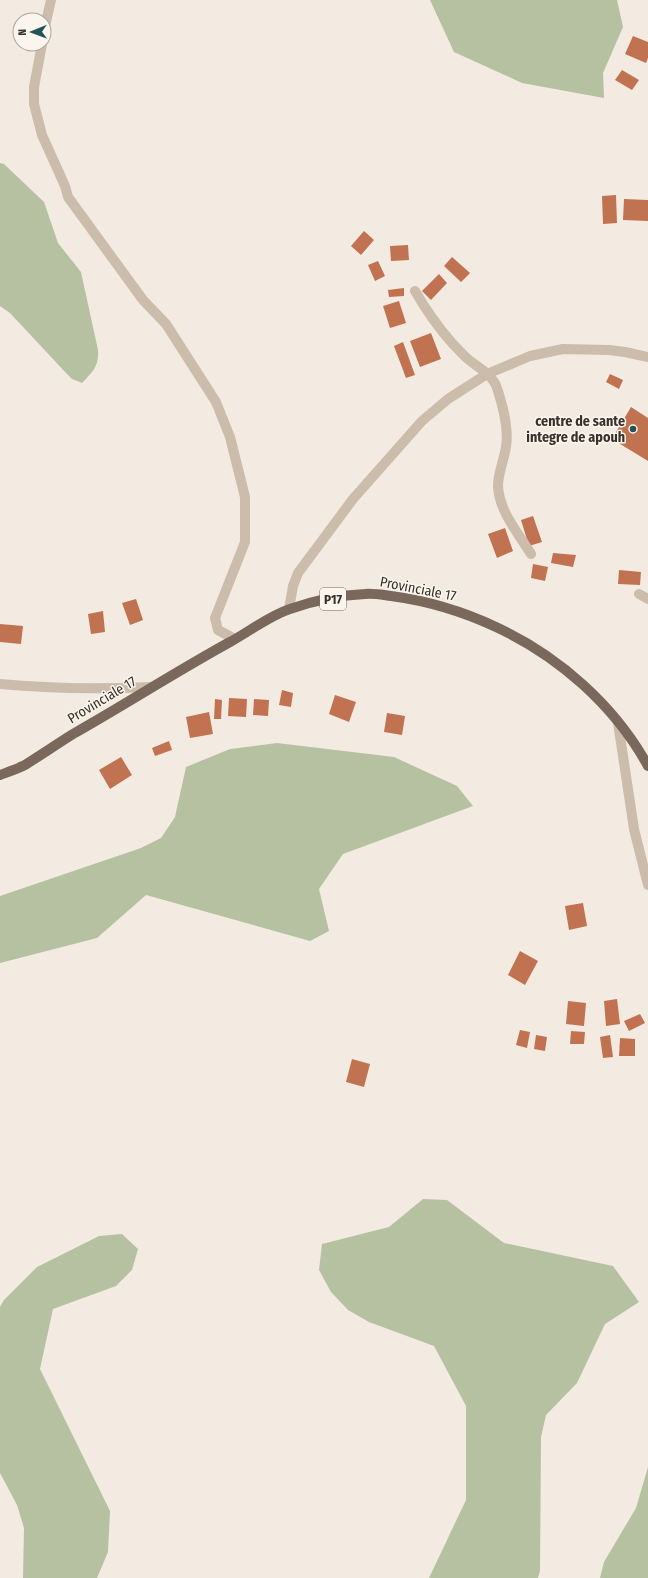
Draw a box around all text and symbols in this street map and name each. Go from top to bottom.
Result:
north arrow [12,12,52,52]
text: N [16,29,29,36]
place label: centre de sante integre de apouh [526,413,625,446]
marker: centre de sante integre de apouh [628,424,638,434]
street label: Provinciale 17 [378,573,458,605]
road number: P17 [320,588,346,610]
street label: Provinciale 17 [65,673,140,727]

